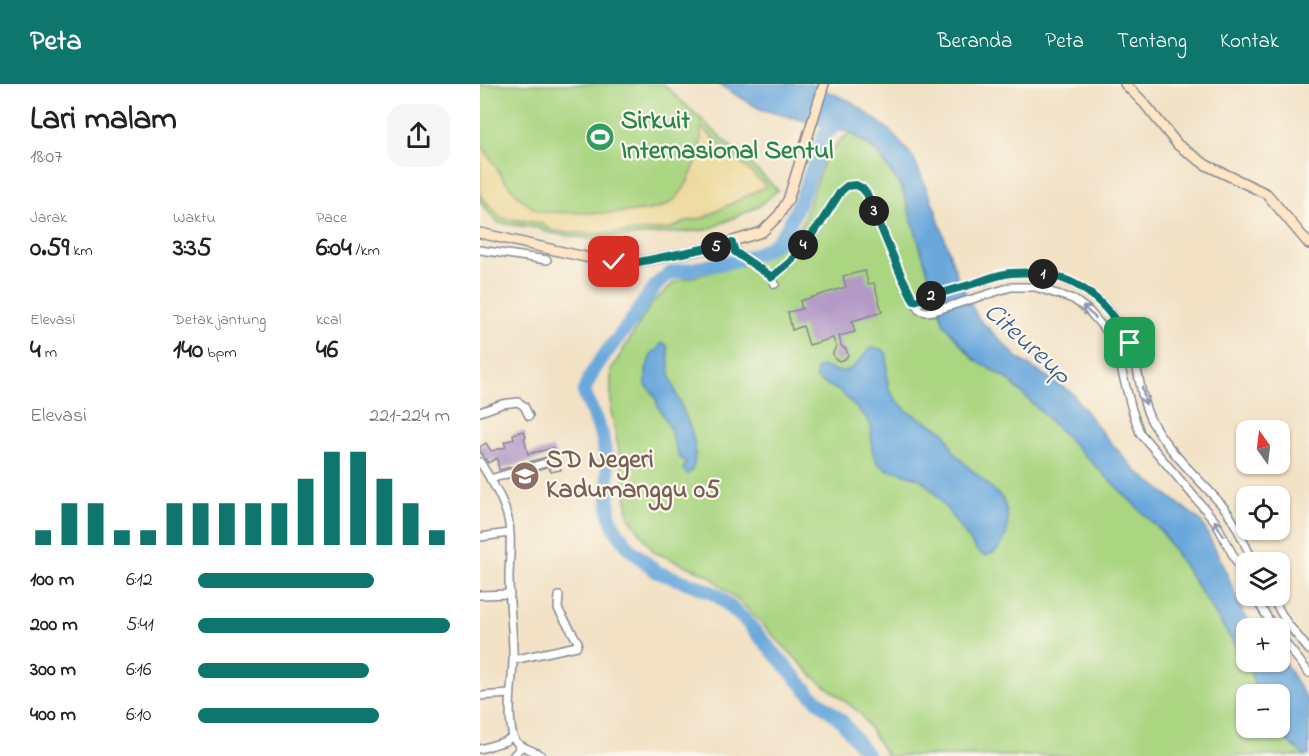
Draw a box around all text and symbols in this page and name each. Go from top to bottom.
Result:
text: Peta [30,22,82,63]
text: Beranda [937,27,1012,57]
text: Peta [1045,27,1084,57]
text: Tentang [1117,27,1187,57]
text: Kontak [1220,27,1279,57]
text: Lari malam [30,96,177,144]
place label: Sirkuit Internasional Sentul [621,103,833,171]
button: share [387,104,450,167]
sports icon: Sirkuit Internasional Sentul [584,121,616,153]
text: 18:07 [30,143,62,172]
pin: 3 [859,196,889,226]
text: 3 [871,199,877,223]
text: Jarak [30,206,67,230]
text: Waktu [173,206,216,230]
text: Pace [316,206,347,230]
text: 0.59 [30,230,69,268]
text: 3:35 [173,230,212,268]
text: 6:04 [316,230,352,268]
pin: 4 [788,230,818,260]
pin: 5 [701,232,731,262]
text: 4 [800,233,806,257]
text: 5 [711,235,721,259]
pin [588,236,639,287]
text: km [69,239,93,263]
text: /km [352,239,380,263]
icon: check [597,245,630,278]
pin: 1 [1028,259,1058,289]
text: 1 [1040,262,1046,286]
pin: 2 [916,281,946,311]
text: 2 [927,284,935,308]
water label: Citeureup [974,294,1081,395]
one-way arrow [1082,305,1097,319]
text: Elevasi [30,308,75,332]
text: Detak jantung [173,308,266,332]
text: kcal [316,308,341,332]
pin [1104,317,1155,368]
icon: arrive [1113,326,1146,359]
text: 4 [30,332,41,370]
text: 140 [173,332,203,370]
text: 46 [316,332,338,370]
text: m [41,341,57,365]
text: bpm [203,341,237,365]
one-way arrow [1138,386,1150,405]
text: Elevasi [30,402,87,431]
text: 221–224 m [369,402,450,431]
north arrow [1236,420,1290,474]
map controls [1236,420,1290,738]
place label: SD Negeri Kadumanggu 05 [546,442,720,511]
school or university icon: SD Negeri Kadumanggu 05 [509,460,541,492]
button: locate [1236,486,1290,540]
one-way arrow [1213,520,1225,537]
button: layers [1236,552,1290,606]
text: 100 m [30,566,74,595]
text: 6:12 [126,566,153,595]
text: 200 m [30,611,78,640]
text: 5:41 [126,611,154,640]
button: + [1236,618,1290,672]
text: 300 m [30,656,76,685]
text: 6:16 [126,656,152,685]
button: − [1236,684,1290,738]
text: 400 m [30,701,76,730]
text: 6:10 [126,701,152,730]

